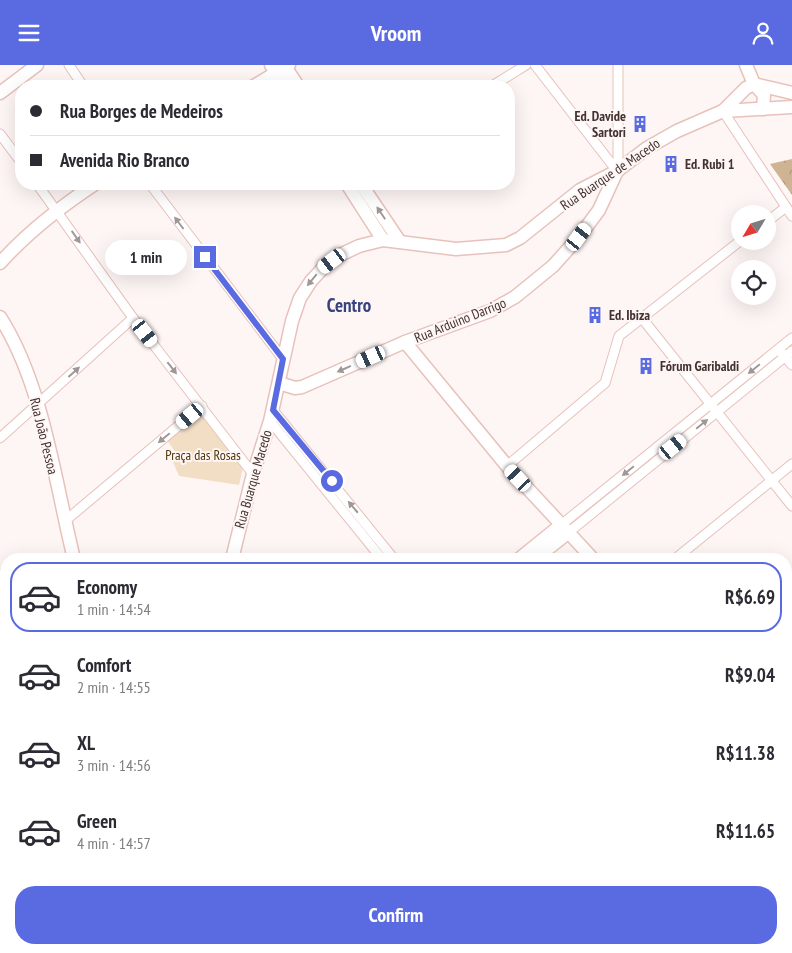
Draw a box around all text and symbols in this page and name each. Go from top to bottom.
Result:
icon: menu [15,19,43,47]
text: Vroom [371,19,421,47]
icon: person [749,19,777,47]
text: Rua Borges de Medeiros [60,99,223,123]
place label: Ed. Davide Sartori [575,107,626,141]
building icon: Ed. Davide Sartori [630,114,650,134]
street label: Rua Buarque de Macedo [557,134,663,214]
text: Avenida Rio Branco [60,148,190,172]
building icon: Ed. Rubi 1 [661,154,681,174]
place label: Ed. Rubi 1 [685,155,734,173]
north arrow [731,205,776,250]
map controls [731,205,776,305]
one-way arrow [376,206,386,220]
one-way arrow [174,217,185,230]
car [563,221,594,253]
one-way arrow [71,231,81,244]
callout: 1 min [105,239,188,275]
route end [194,246,216,268]
car [315,246,348,276]
text: 1 min [130,247,162,267]
button: locate [731,260,776,305]
one-way arrow [307,274,318,287]
district label: Centro [327,293,371,317]
street label: Rua Arduino Darrigo [411,293,509,347]
building icon: Ed. Ibiza [585,305,605,325]
place label: Ed. Ibiza [609,306,650,324]
car [129,317,160,349]
car [354,344,387,370]
building icon: Fórum Garibaldi [636,356,656,376]
place label: Fórum Garibaldi [660,357,739,375]
one-way arrow [167,361,178,374]
one-way arrow [748,363,760,374]
one-way arrow [337,365,351,373]
one-way arrow [67,366,79,378]
street label: Rua João Pessoa [26,396,62,476]
car [173,401,206,431]
one-way arrow [695,418,708,429]
street label: Rua Buarque Macedo [230,428,276,530]
one-way arrow [158,432,171,443]
car [656,432,689,462]
park label: Praça das Rosas [165,446,241,464]
car [502,462,533,494]
one-way arrow [622,466,635,477]
route start [321,470,343,492]
one-way arrow [347,501,358,514]
icon: car [17,575,62,620]
text: Economy [77,575,137,599]
text: R$6.69 [725,585,775,609]
text: 1 min · 14:54 [77,599,151,619]
icon: car [17,653,62,698]
text: Comfort [77,653,131,677]
text: R$9.04 [725,663,775,687]
text: 2 min · 14:55 [77,677,151,697]
icon: car [17,731,62,776]
text: XL [77,731,95,755]
text: R$11.38 [716,741,775,765]
text: 3 min · 14:56 [77,755,151,775]
icon: car [17,809,62,854]
text: Green [77,809,117,833]
text: R$11.65 [716,819,775,843]
text: 4 min · 14:57 [77,833,151,853]
button: Confirm [15,886,777,944]

